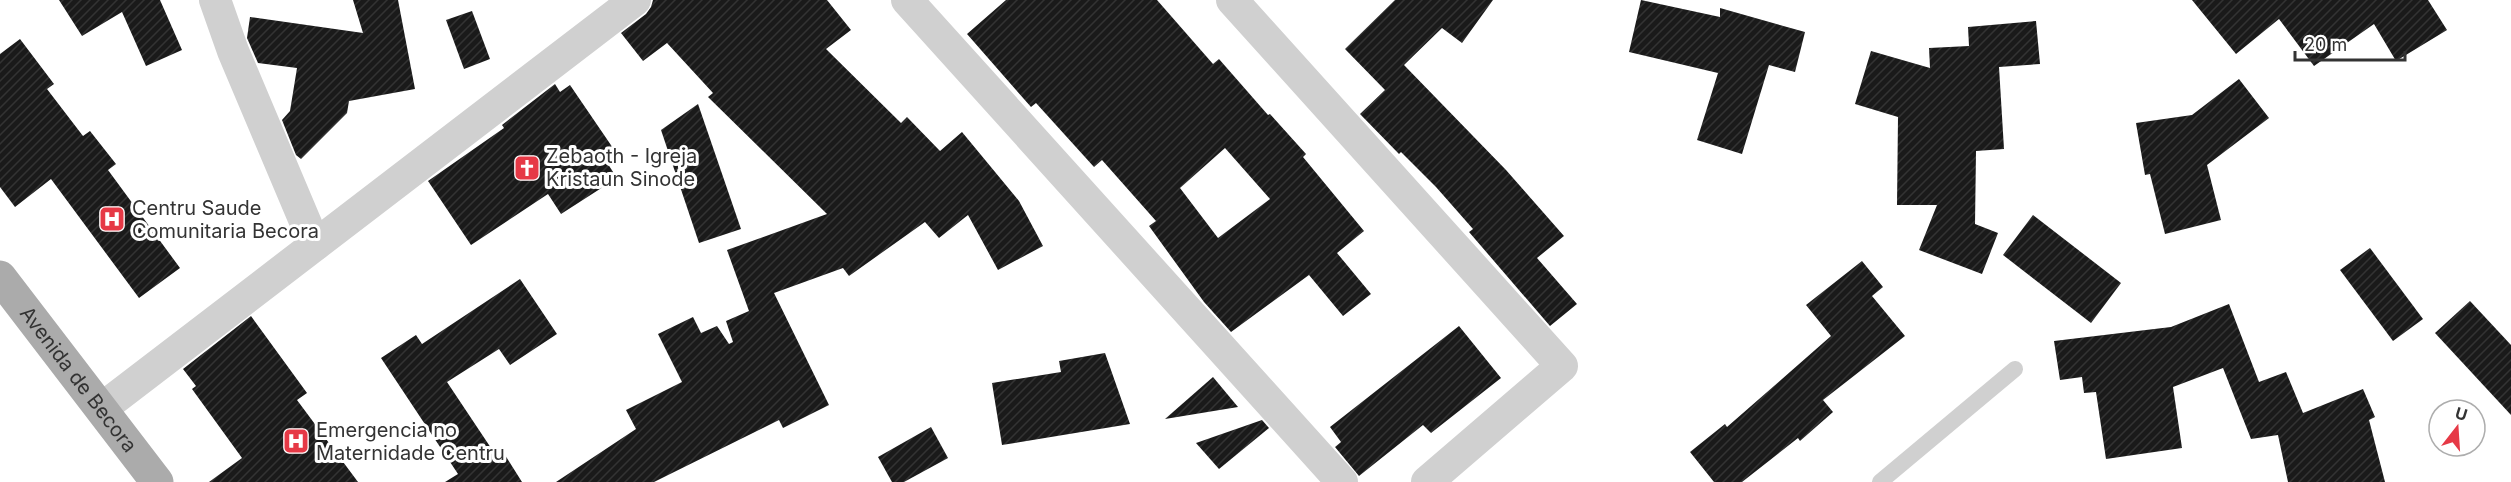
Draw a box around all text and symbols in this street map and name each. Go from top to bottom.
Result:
scale bar [2295,24,2404,62]
text: 20 m [2304,34,2347,55]
place label: Zebaoth - Igreja Kristaun Sinode [546,144,697,191]
church icon: Zebaoth - Igreja Kristaun Sinode [512,153,542,183]
place label: Centru Saude Comunitaria Becora [132,196,319,243]
hospital icon: Centru Saude Comunitaria Becora [97,204,127,234]
street label: Avenida de Becora [15,302,142,457]
north arrow [2427,398,2487,458]
text: U [2453,402,2470,425]
place label: Emergencia no Maternidade Centru [316,418,505,465]
hospital icon: Emergencia no Maternidade Centru [281,426,311,456]

